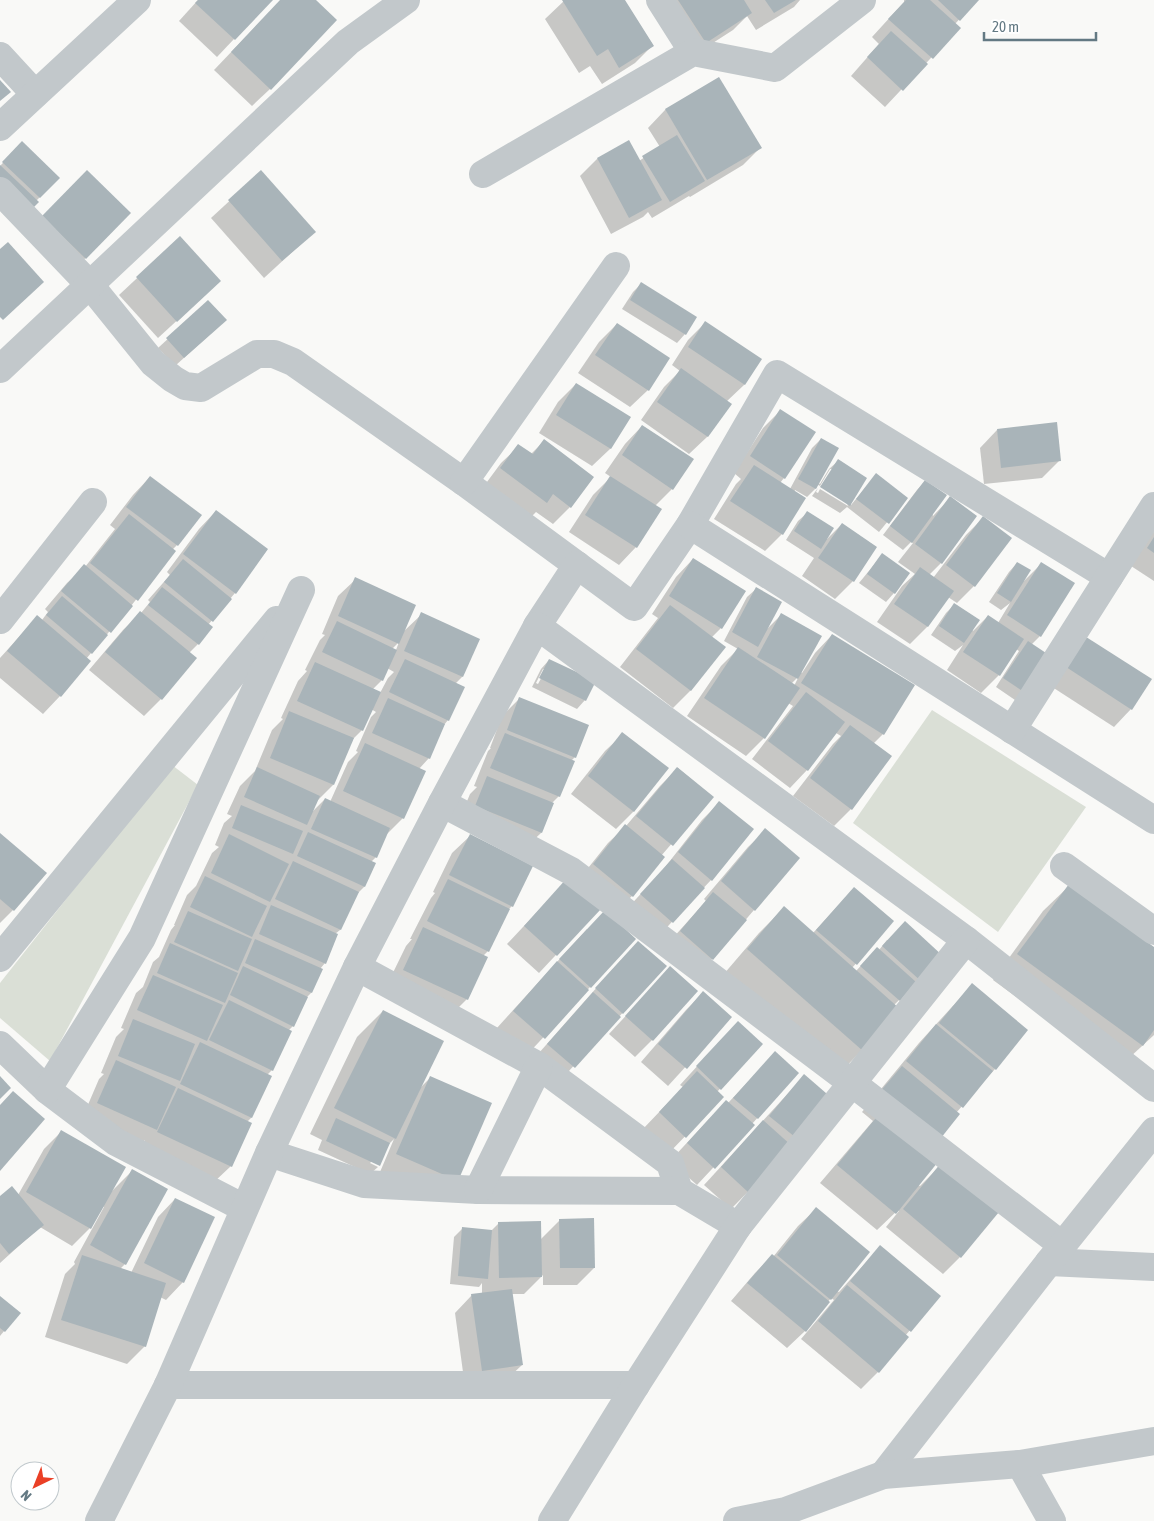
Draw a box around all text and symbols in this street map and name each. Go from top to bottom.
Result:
scale bar [984,10,1096,42]
text: 20 m [992,18,1019,35]
north arrow [10,1461,60,1511]
text: N [18,1487,35,1504]

